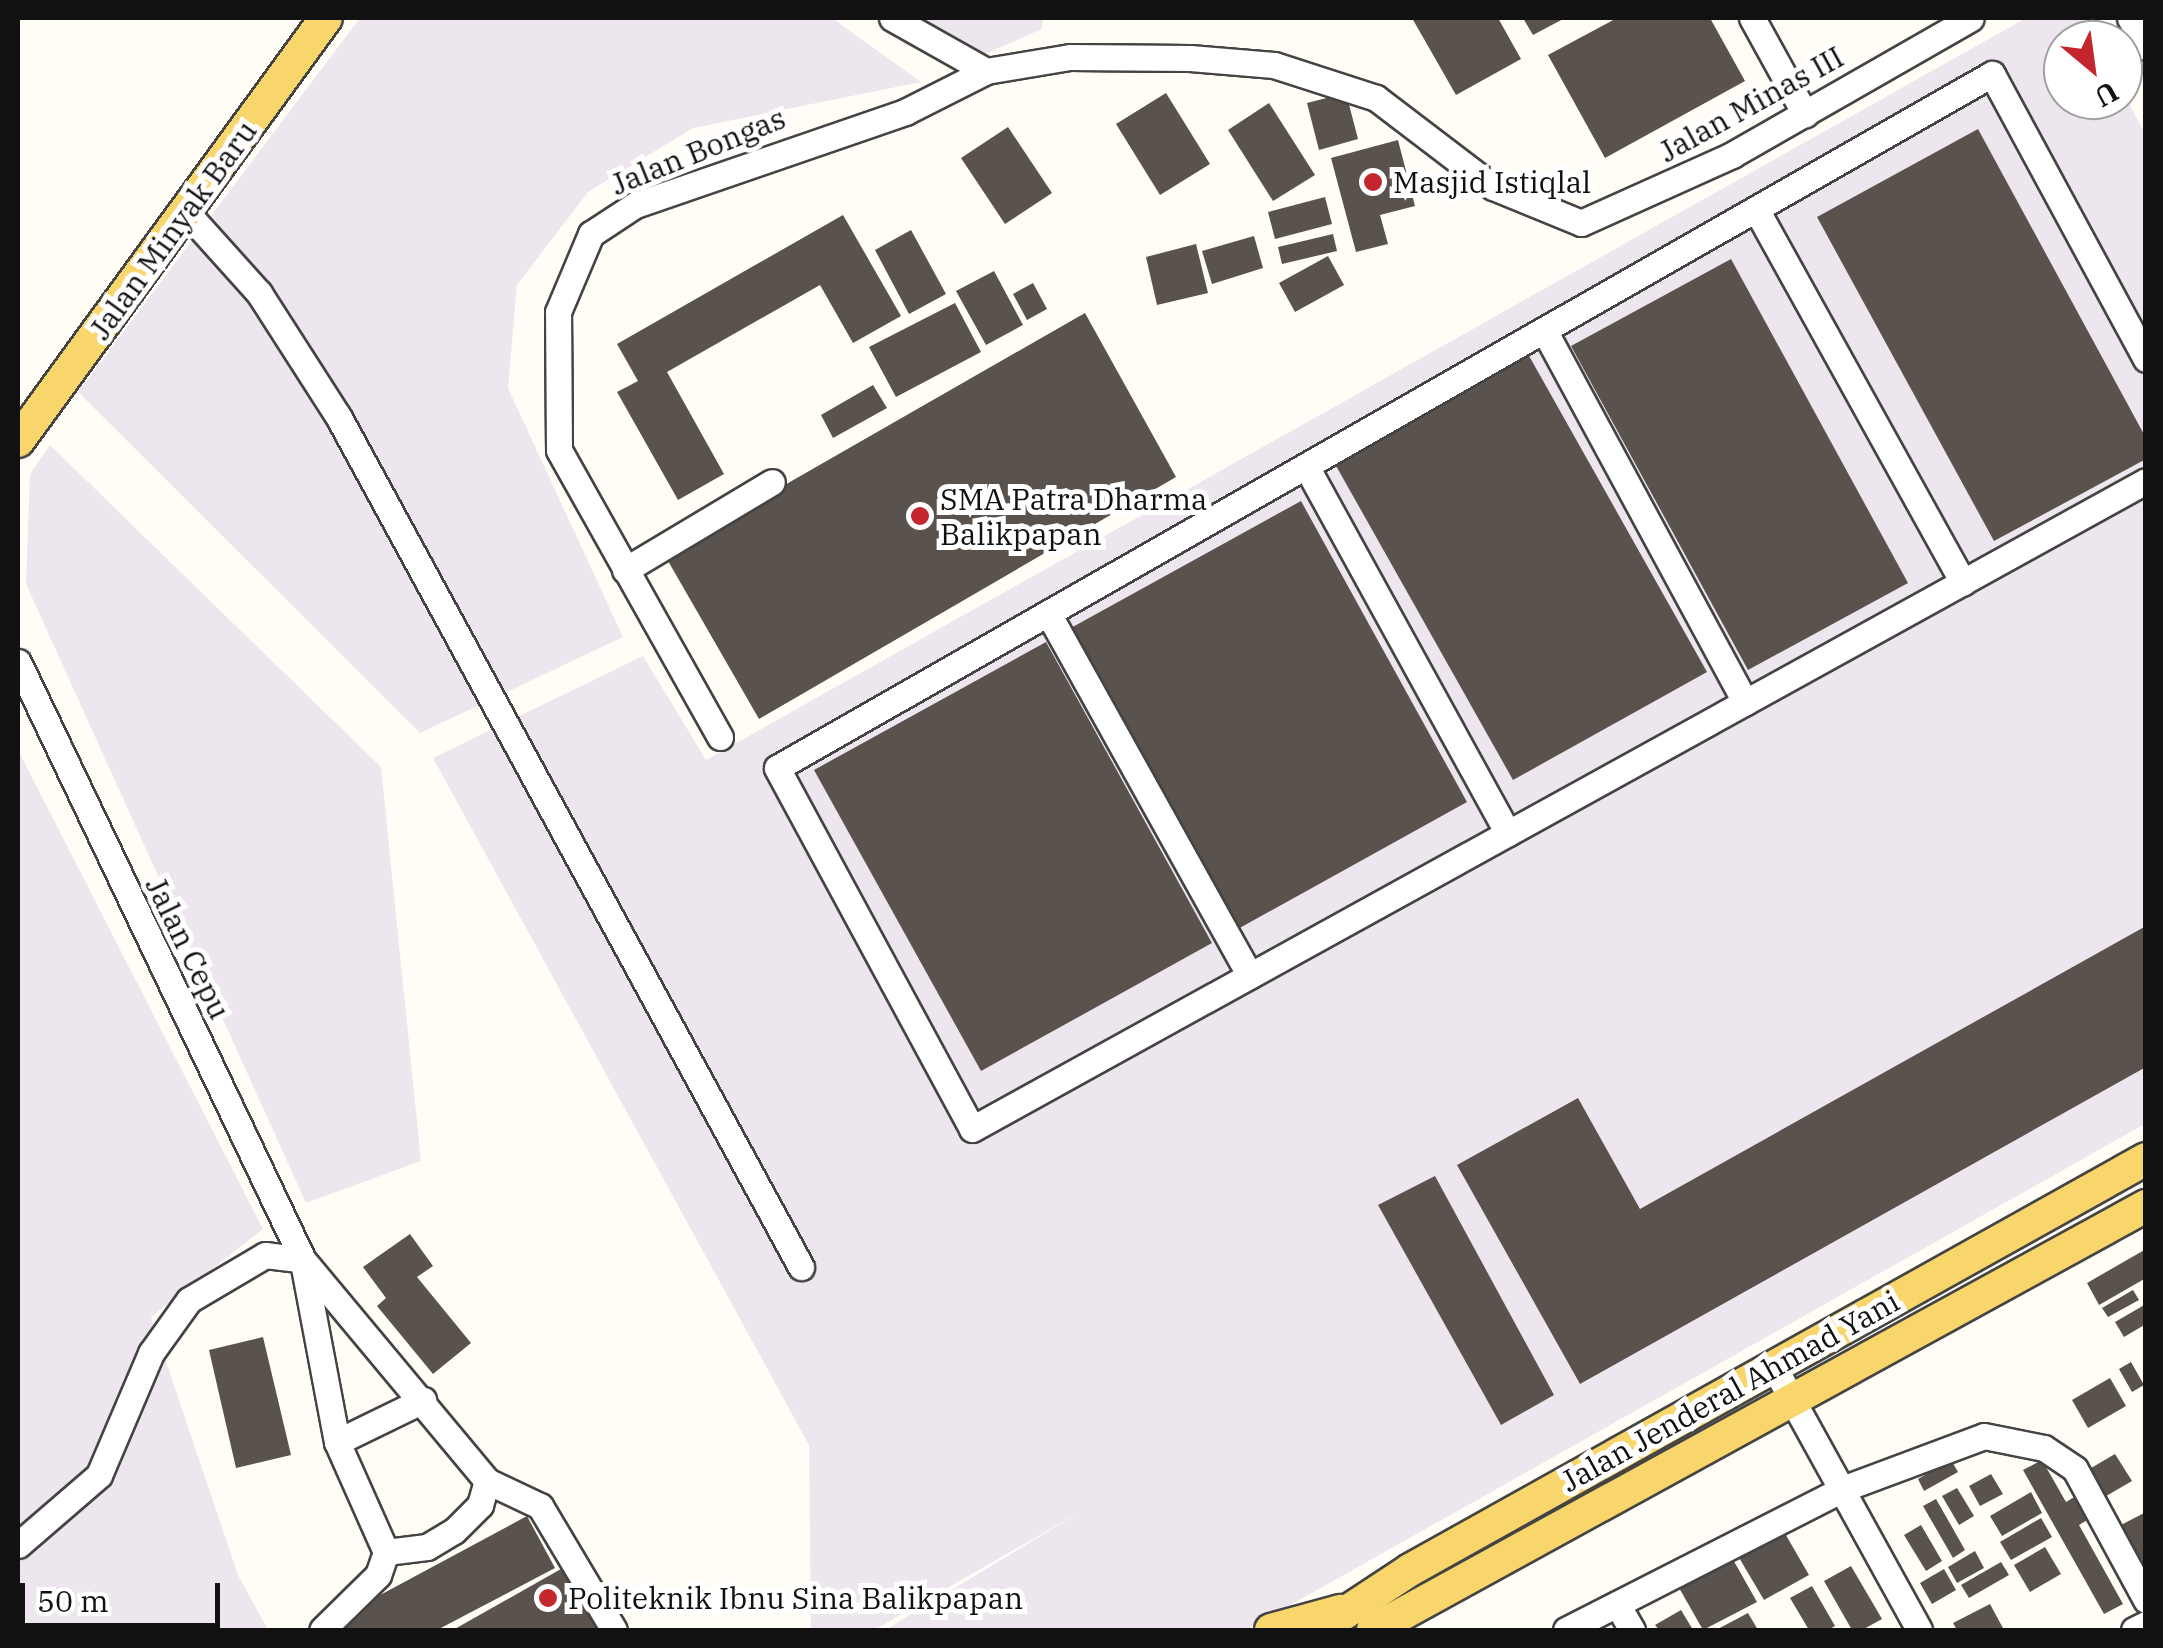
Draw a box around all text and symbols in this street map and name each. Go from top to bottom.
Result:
north arrow [2043,20,2143,120]
street label: Jalan Minas III [1652,38,1850,170]
text: U [2088,74,2125,116]
street label: Jalan Bongas [606,100,790,202]
street label: Jalan Minyak Baru [82,114,264,346]
place label: Masjid Istiqlal [1393,164,1591,200]
marker: Masjid Istiqlal [1362,171,1384,193]
place label: SMA Patra Dharma Balikpapan [940,481,1207,552]
marker: SMA Patra Dharma Balikpapan [909,505,931,527]
street label: Jalan Cepu [138,871,238,1025]
street label: Jalan Jenderal Ahmad Yani [1555,1283,1905,1499]
scale bar [25,1563,225,1625]
place label: Politeknik Ibnu Sina Balikpapan [568,1580,1023,1616]
text: 50 m [37,1581,109,1620]
marker: Politeknik Ibnu Sina Balikpapan [537,1587,559,1609]

